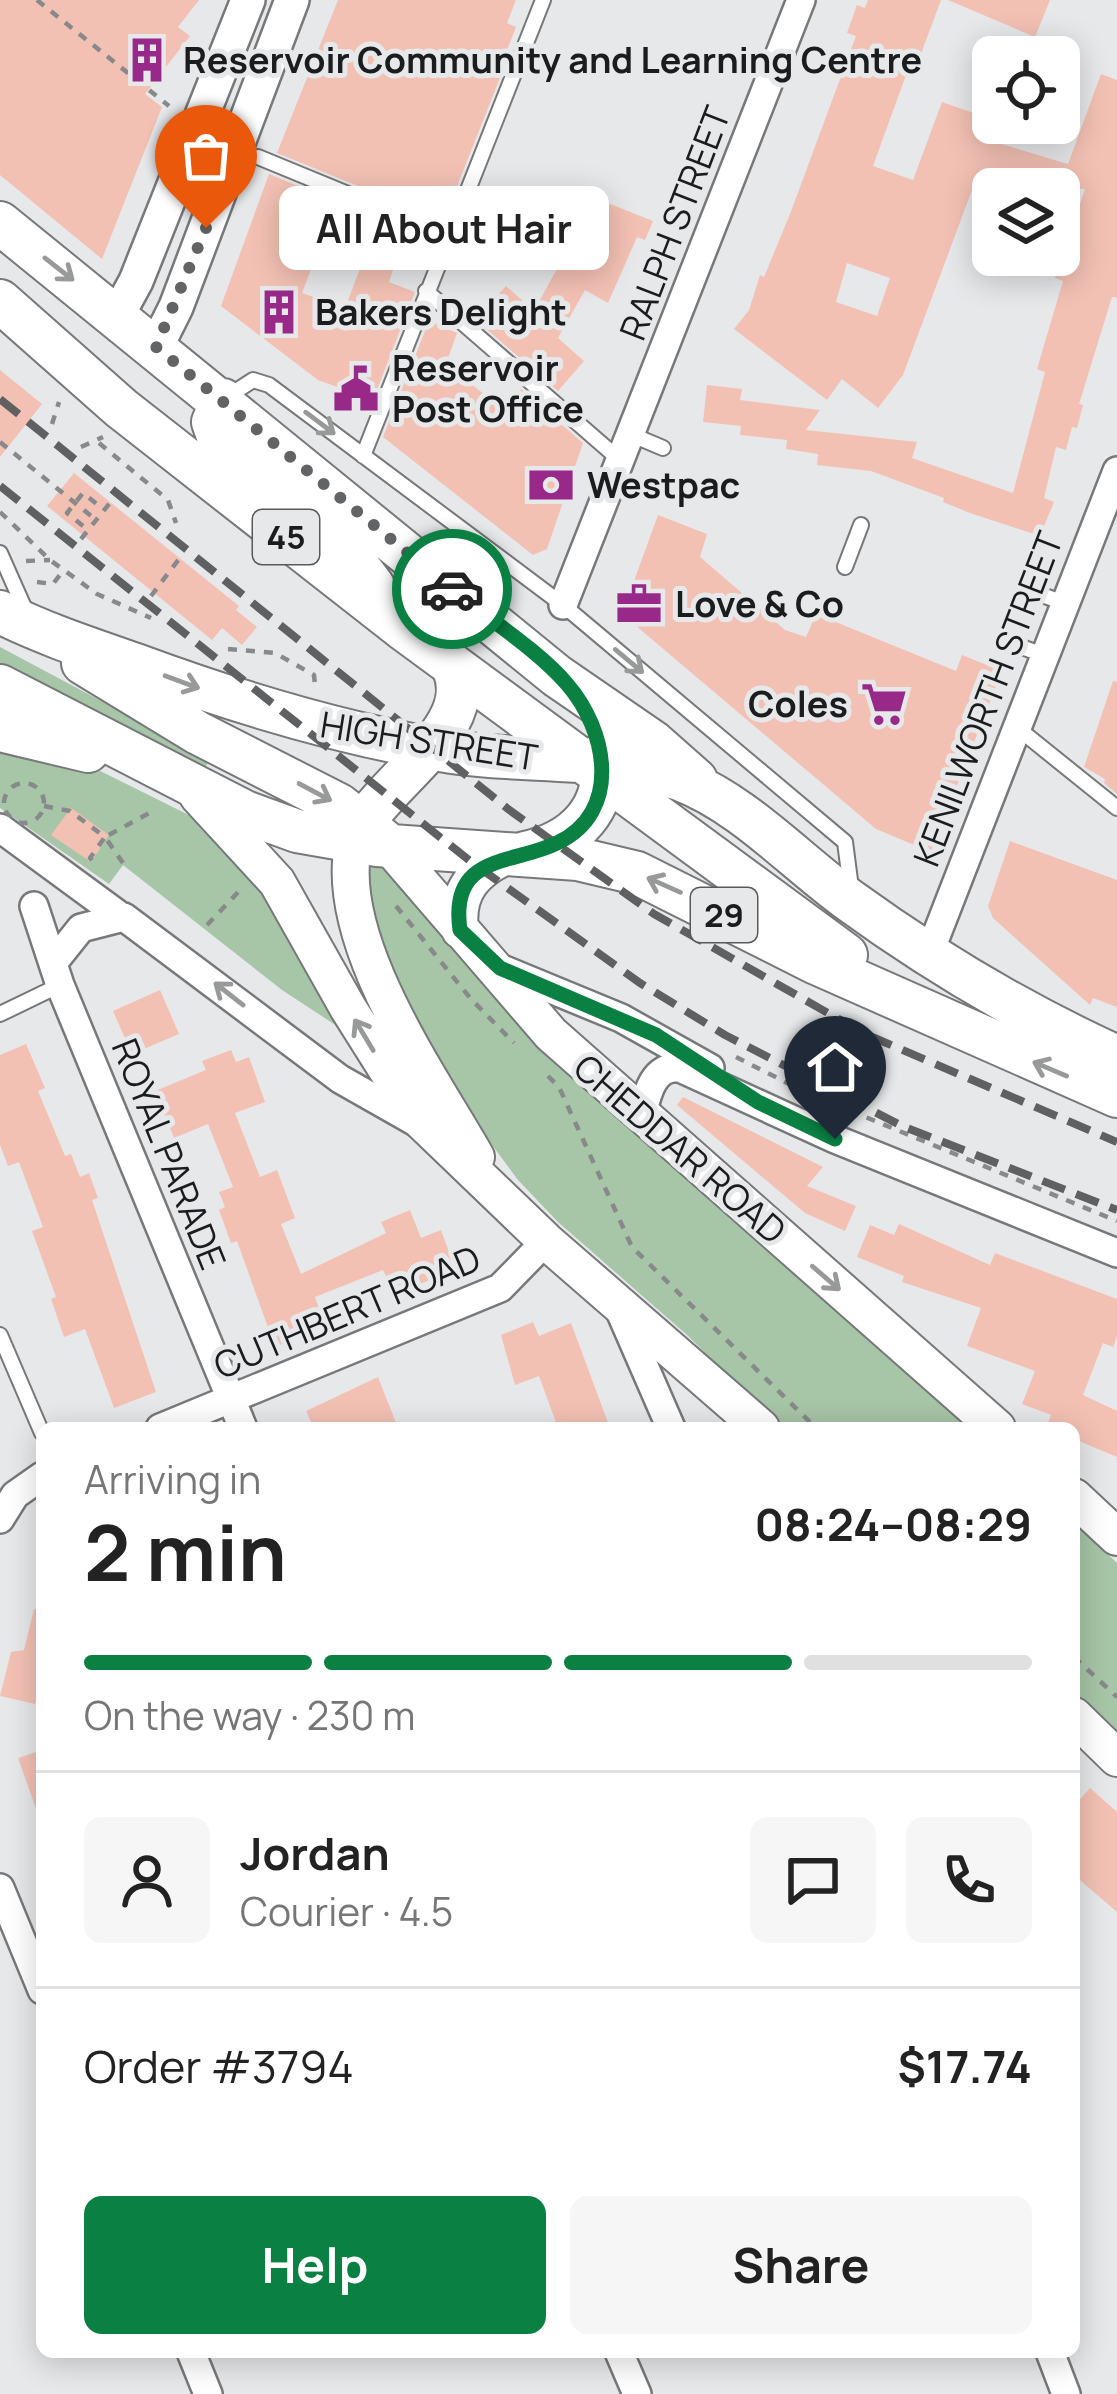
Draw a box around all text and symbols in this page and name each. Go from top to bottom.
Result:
building icon: Reservoir Community and Learning Centre [122,35,172,85]
place label: Reservoir Community and Learning Centre [183,35,922,84]
map controls [972,36,1080,276]
button: locate [972,36,1080,144]
street label: RALPH STREET [608,99,742,347]
pin [155,105,257,228]
icon: bag [173,123,239,189]
button: layers [972,168,1080,276]
callout: All About Hair [278,186,608,270]
text: All About Hair [316,201,572,255]
one-way arrow [42,255,74,282]
building icon: Bakers Delight [254,287,304,337]
place label: Bakers Delight [315,287,567,336]
place label: Reservoir Post Office [392,343,584,433]
public building icon: Reservoir Post Office [331,364,381,414]
one-way arrow [303,410,336,436]
bank icon: Westpac [526,460,576,510]
place label: Westpac [587,460,740,509]
road number: 45 [253,510,319,564]
street label: KENILWORTH STREET [901,524,1074,873]
courier [392,529,512,649]
icon: car [419,556,485,622]
office icon: Love & Co [614,579,664,629]
place label: Love & Co [675,579,844,628]
one-way arrow [613,646,644,674]
one-way arrow [163,673,200,694]
place label: Coles [748,679,848,728]
supermarket icon: Coles [859,679,909,729]
street label: HIGH STREET [317,699,542,782]
one-way arrow [296,781,331,804]
one-way arrow [647,872,683,894]
road number: 29 [691,888,757,942]
one-way arrow [214,981,246,1008]
pin [784,1016,886,1139]
one-way arrow [351,1018,375,1053]
street label: ROYAL PARADE [101,1031,238,1276]
icon: home [802,1034,868,1100]
street label: CHEDDAR ROAD [564,1043,797,1254]
one-way arrow [1033,1057,1070,1078]
street label: CUTHBERT ROAD [206,1233,488,1390]
one-way arrow [810,1264,841,1291]
text: Arriving in [84,1452,261,1506]
text: 08:24–08:29 [754,1493,1032,1555]
text: 2 min [84,1498,287,1604]
text: On the way · 230 m [84,1688,415,1742]
button: person [84,1817,210,1943]
button: chat [750,1817,876,1943]
button: phone [906,1817,1032,1943]
text: Jordan [240,1822,390,1884]
text: Courier · 4.5 [240,1884,453,1938]
text: Order #3794 [84,2035,354,2097]
text: $17.74 [898,2035,1032,2097]
button: Help [84,2196,546,2334]
button: Share [570,2196,1032,2334]

